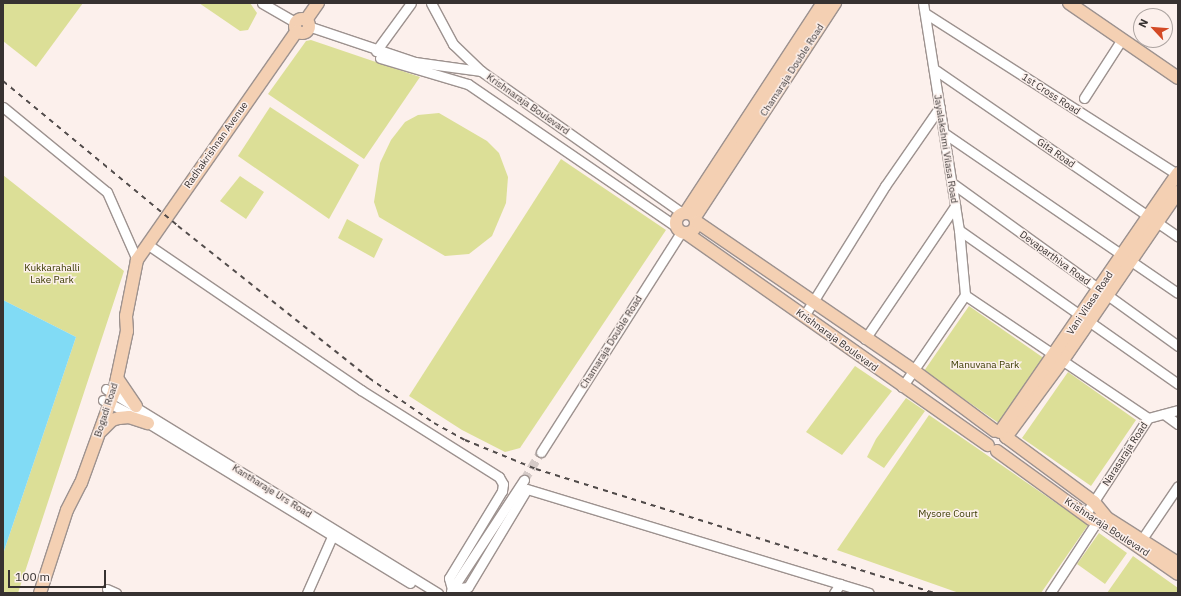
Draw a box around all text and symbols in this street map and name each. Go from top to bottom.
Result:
north arrow [1133,8,1173,48]
text: N [1135,17,1151,30]
street label: Chamaraja Double Road [758,22,826,118]
street label: Krishnaraja Boulevard [484,71,572,137]
street label: 1st Cross Road [1020,71,1082,117]
street label: Jayalakshmi Vilasa Road [931,94,961,204]
street label: Radhakrishnan Avenue [182,99,250,191]
street label: Gita Road [1035,136,1077,170]
street label: Devaparthiva Road [1017,228,1093,288]
park label: Kukkarahalli Lake Park [24,261,80,284]
street label: Vani Vilasa Road [1064,269,1116,337]
street label: Chamaraja Double Road [577,293,645,391]
street label: Krishnaraja Boulevard [794,306,880,374]
park label: Manuvana Park [951,359,1019,371]
street label: Bogadi Road [92,381,120,439]
street label: Narasaraja Road [1100,420,1150,488]
street label: Kantharaje Urs Road [230,462,314,520]
street label: Krishnaraja Boulevard [1062,495,1152,559]
park label: Mysore Court [918,508,978,520]
scale bar [10,562,108,588]
text: 100 m [15,569,50,584]

